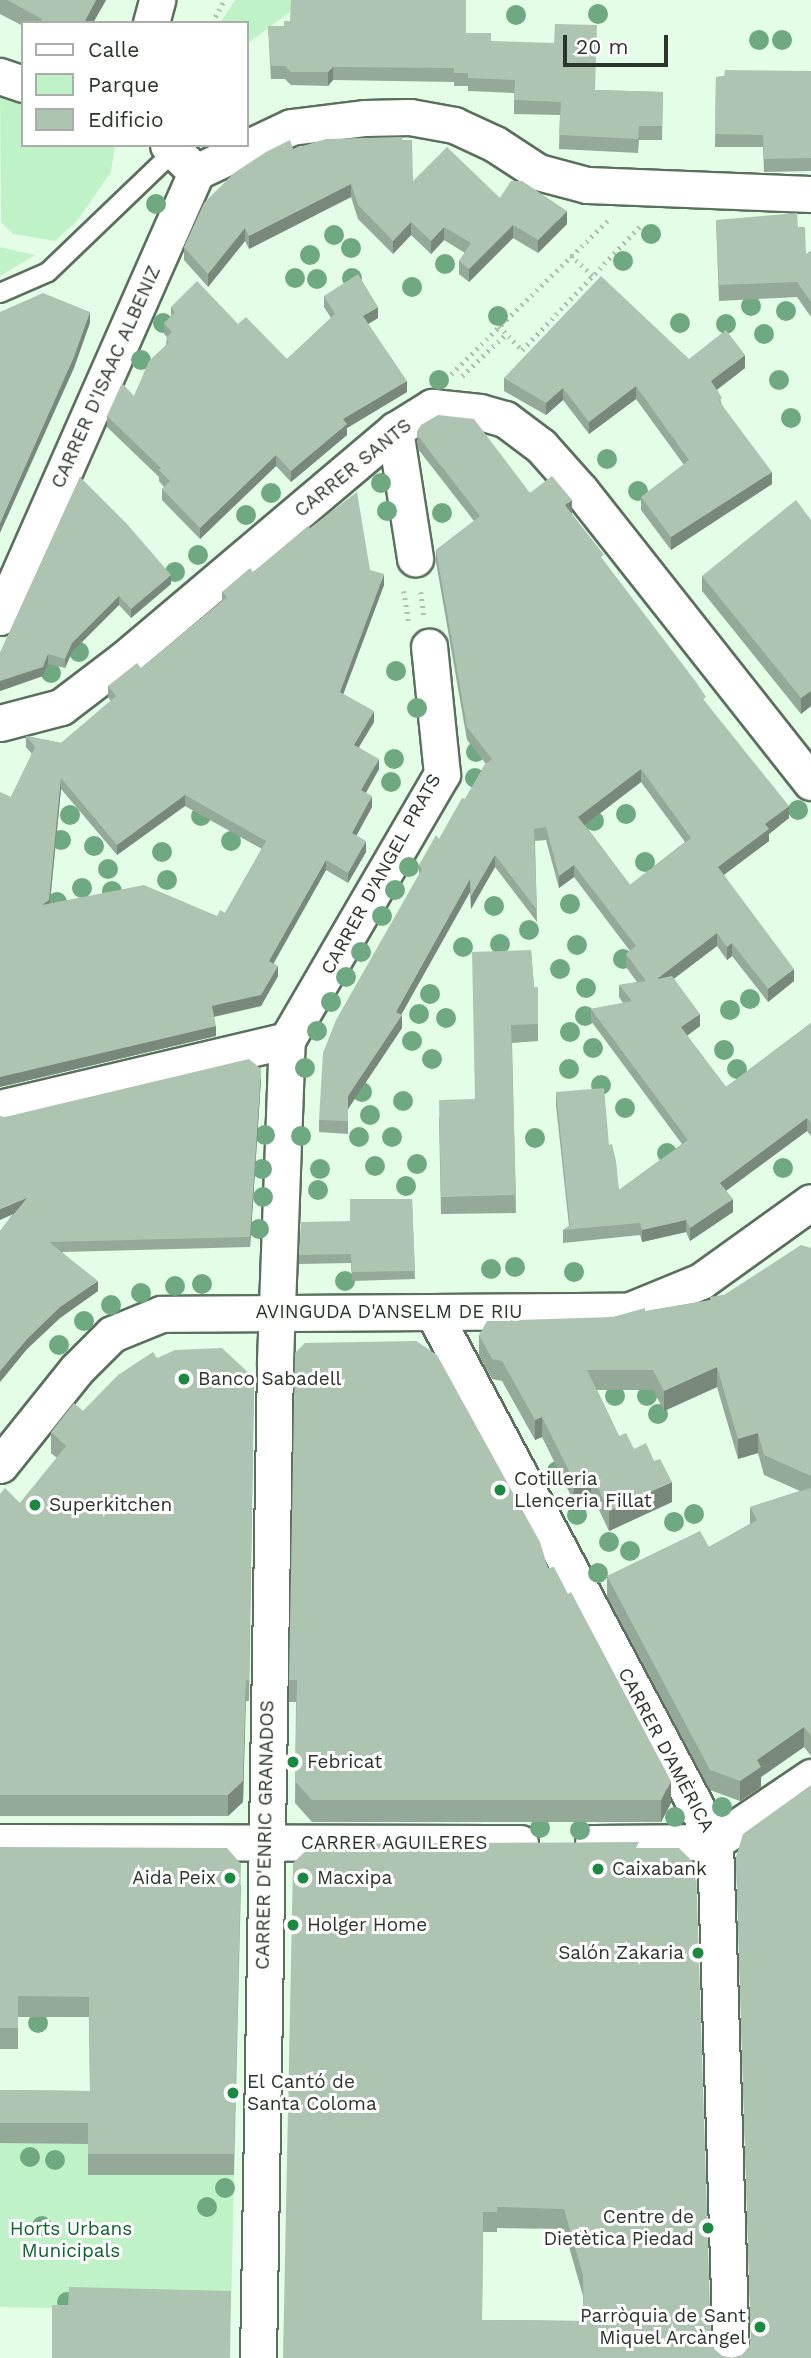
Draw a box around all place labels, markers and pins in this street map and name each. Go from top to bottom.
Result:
place label: Banco Sabadell [198,1368,341,1390]
marker: Banco Sabadell [176,1371,192,1387]
place label: Cotilleria Llenceria Fillat [514,1468,652,1512]
marker: Cotilleria Llenceria Fillat [492,1482,508,1498]
place label: Superkitchen [49,1494,172,1516]
marker: Superkitchen [27,1497,43,1513]
place label: Febricat [307,1751,382,1773]
marker: Febricat [285,1754,301,1770]
place label: Caixabank [612,1858,707,1880]
marker: Caixabank [590,1861,606,1877]
place label: Aida Peix [132,1867,216,1889]
place label: Macxipa [317,1867,392,1889]
marker: Aida Peix [222,1870,238,1886]
marker: Macxipa [295,1870,311,1886]
place label: Holger Home [307,1914,428,1936]
marker: Holger Home [285,1917,301,1933]
place label: Salón Zakaria [558,1942,684,1964]
marker: Salón Zakaria [690,1945,706,1961]
place label: El Cantó de Santa Coloma [247,2071,377,2115]
marker: El Cantó de Santa Coloma [225,2085,241,2101]
place label: Centre de Dietètica Piedad [543,2206,694,2250]
marker: Centre de Dietètica Piedad [700,2220,716,2236]
place label: Parròquia de Sant Miquel Arcàngel [579,2305,746,2349]
marker: Parròquia de Sant Miquel Arcàngel [752,2319,768,2335]

